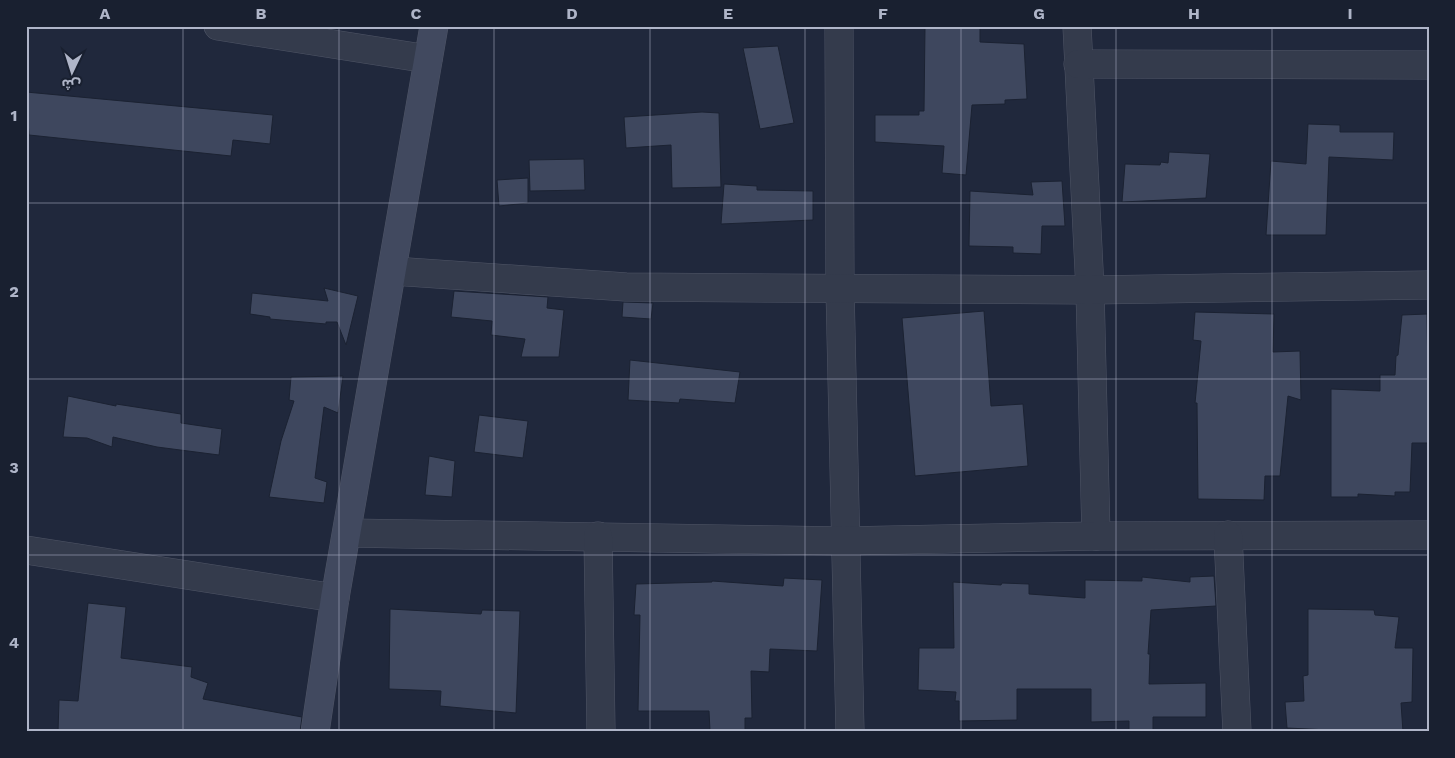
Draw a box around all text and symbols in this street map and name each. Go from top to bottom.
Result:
text: A [100,4,111,23]
text: B [256,4,267,23]
text: C [411,4,422,23]
text: D [566,4,578,23]
text: E [723,4,733,23]
text: F [878,4,888,23]
text: G [1033,4,1045,23]
text: H [1188,4,1200,23]
text: I [1347,4,1353,23]
north arrow [48,48,98,98]
text: ش [61,76,81,94]
text: 1 [11,106,17,125]
text: 2 [9,282,19,301]
text: 3 [9,458,19,477]
text: 4 [9,633,19,652]

